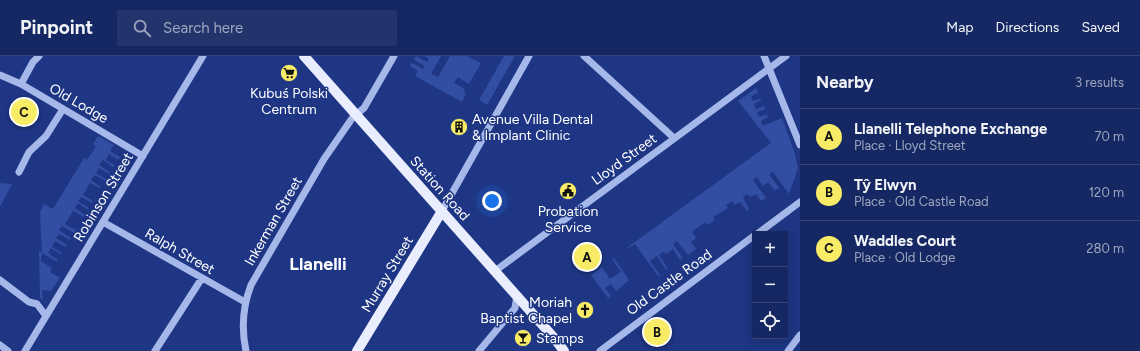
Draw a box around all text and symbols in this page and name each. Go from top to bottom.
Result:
search box [117,10,397,46]
text: Pinpoint [20,16,93,39]
icon: search [131,17,153,39]
text: Search here [163,19,243,37]
text: Map [946,19,974,36]
text: Directions [996,19,1059,36]
text: Saved [1081,19,1120,36]
supermarket icon: Kubuś Polski Centrum [279,63,299,83]
text: Nearby [816,72,874,92]
text: 3 results [1075,75,1124,90]
street label: Old Lodge [46,80,111,127]
place label: Kubuś Polski Centrum [250,85,328,118]
pin: C [11,97,37,127]
place label: Avenue Villa Dental & Implant Clinic [472,111,593,144]
building icon: Avenue Villa Dental & Implant Clinic [449,117,469,137]
text: Llanelli Telephone Exchange [854,120,1047,138]
text: A [824,129,834,144]
text: 70 m [1094,129,1124,144]
street label: Lloyd Street [588,130,660,189]
text: Place · Lloyd Street [854,138,966,153]
street label: Robinson Street [70,149,137,245]
street label: Station Road [406,152,473,224]
street label: Inkerman Street [241,174,306,269]
text: Tŷ Elwyn [854,176,917,194]
public building icon: Probation Service [558,181,578,201]
text: B [825,185,833,200]
text: 120 m [1089,185,1124,200]
your location [482,191,502,211]
text: Place · Old Castle Road [854,194,989,209]
place label: Probation Service [538,203,599,236]
street label: Ralph Street [142,225,218,278]
map controls [752,231,788,339]
button: + [752,231,788,267]
text: Waddles Court [854,232,956,250]
street label: Murray Street [358,233,417,316]
text: C [824,241,834,256]
text: 280 m [1086,241,1124,256]
pin: A [574,242,600,272]
street label: Old Castle Road [623,246,715,319]
text: Place · Old Lodge [854,250,955,265]
district label: Llanelli [289,253,347,275]
button: − [752,267,788,303]
place label: Moriah Baptist Chapel [480,294,572,327]
church icon: Moriah Baptist Chapel [575,300,595,320]
button: locate [752,303,788,339]
pin: B [644,317,670,347]
bar icon: Stamps [513,328,533,348]
place label: Stamps [536,330,584,347]

